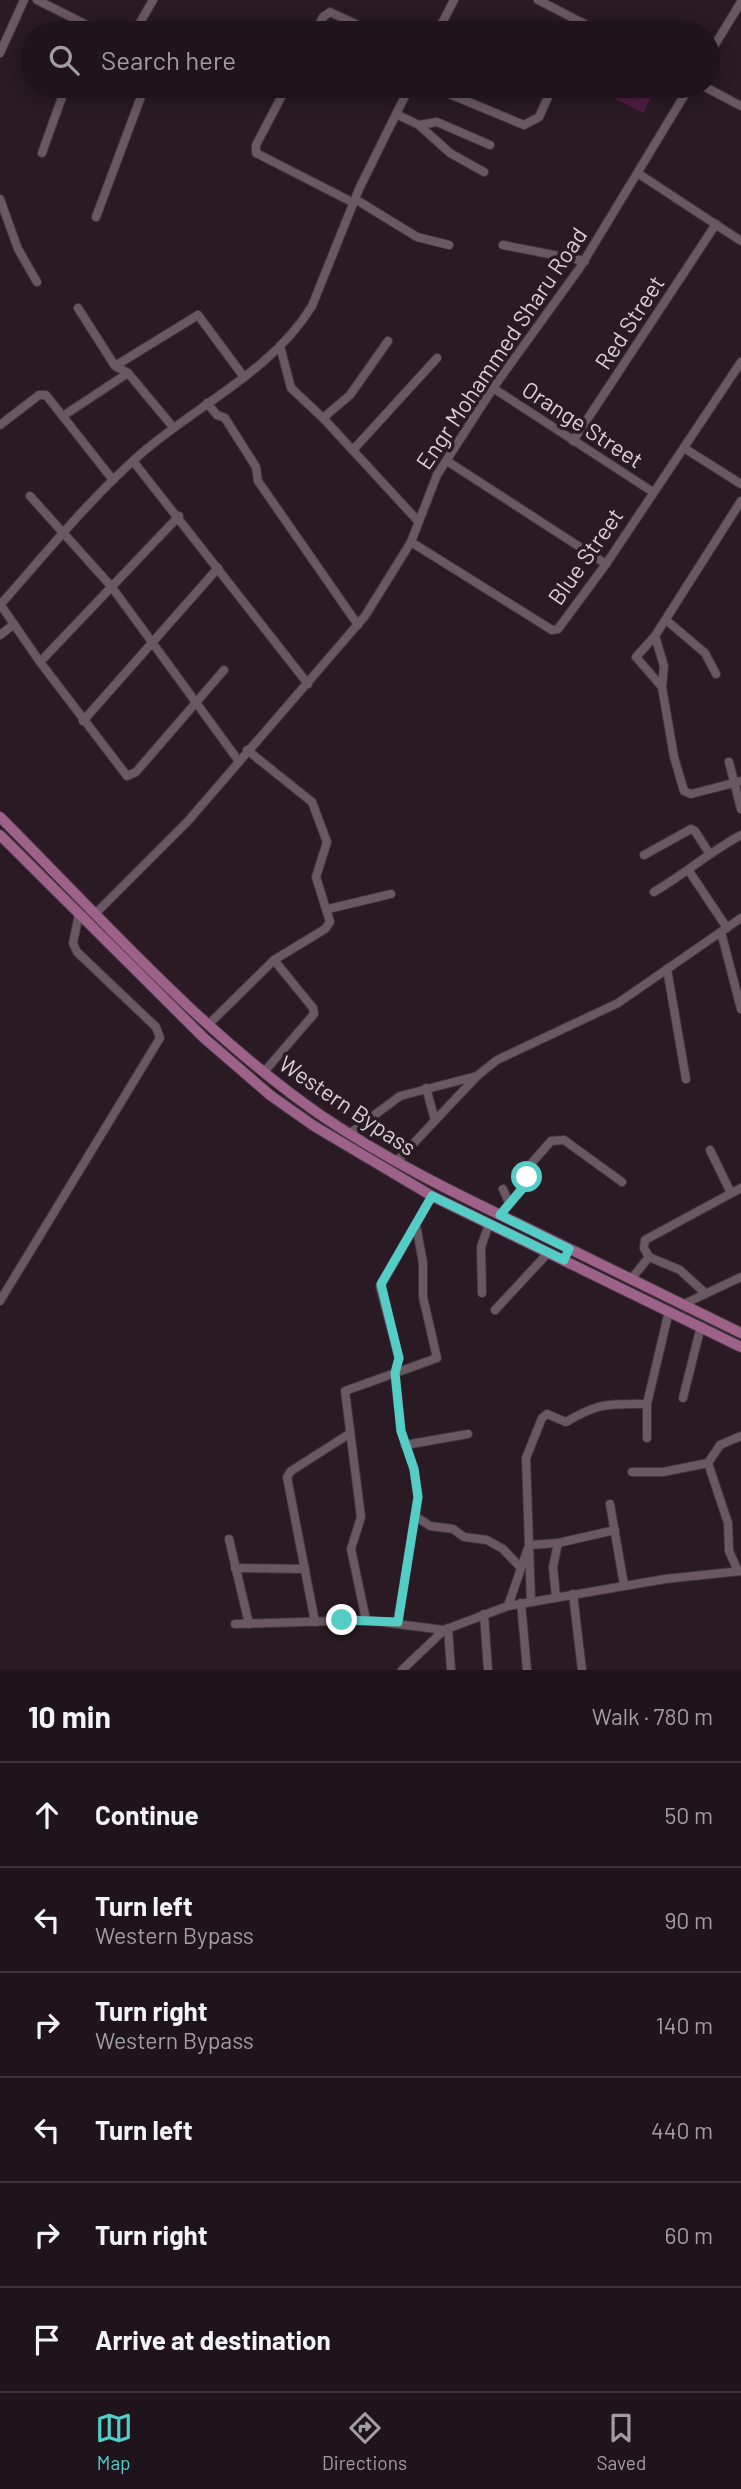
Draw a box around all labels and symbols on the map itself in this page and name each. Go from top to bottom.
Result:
street label: Engr Mohammed Sharu Road [409,222,593,474]
street label: Red Street [588,270,670,374]
street label: Orange Street [517,374,649,474]
street label: Blue Street [541,502,629,610]
street label: Western Bypass [274,1049,422,1161]
route start [511,1161,542,1192]
route end [326,1604,357,1635]

